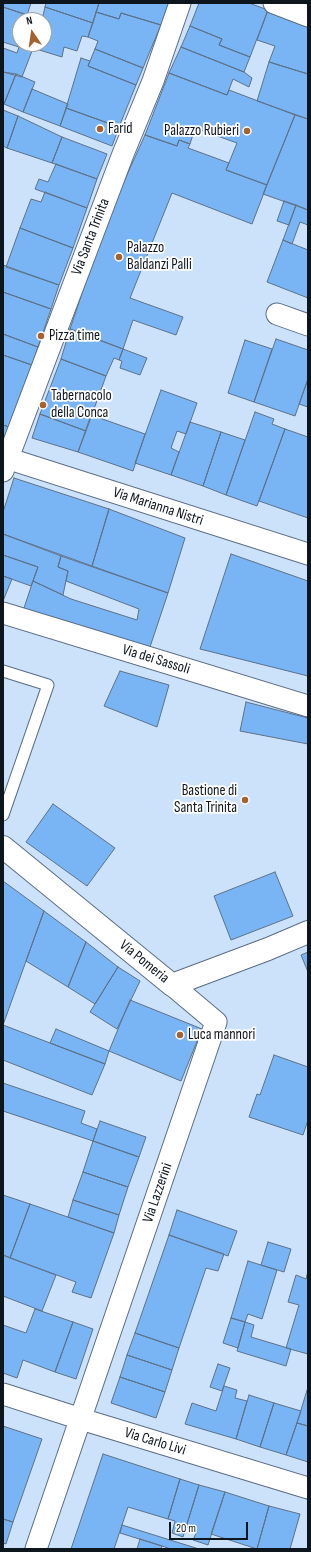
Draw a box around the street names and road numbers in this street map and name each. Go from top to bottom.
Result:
street label: Via Santa Trinita [68,196,114,278]
street label: Via Marianna Nistri [111,484,205,530]
street label: Via dei Sassoli [120,641,192,679]
street label: Via Pomeria [115,937,173,987]
street label: Via Lazzerini [139,1161,177,1225]
street label: Via Carlo Livi [122,1424,188,1460]

